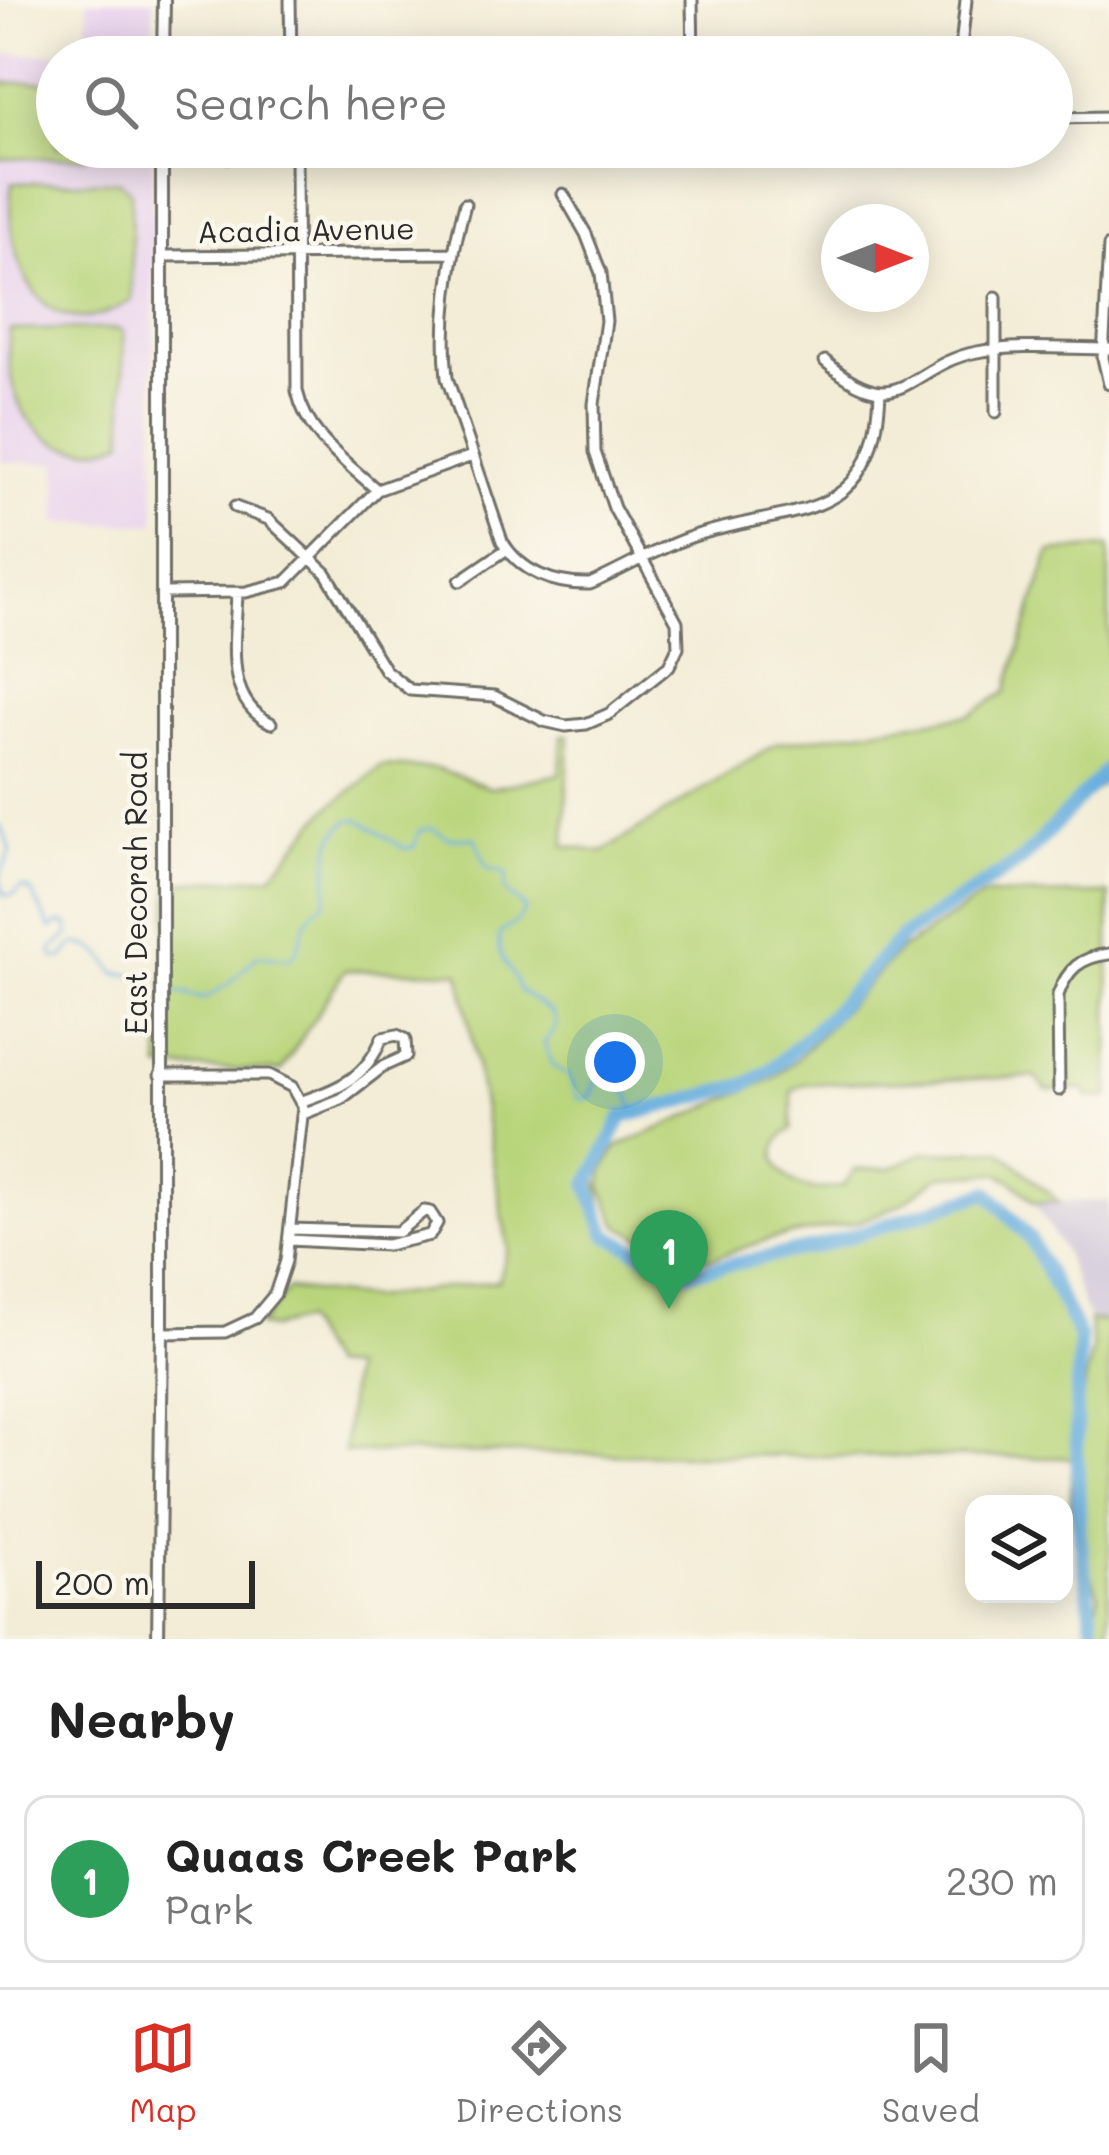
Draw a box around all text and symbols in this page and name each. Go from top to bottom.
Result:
search box [36,36,1073,168]
icon: search [78,69,144,135]
text: Search here [174,73,448,131]
north arrow [821,204,929,312]
street label: Acadia Avenue [197,207,415,251]
street label: East Decorah Road [115,752,155,1034]
your location [585,1032,645,1092]
pin: 1 [630,1210,708,1309]
map controls [965,1495,1073,1603]
button: layers [965,1495,1073,1603]
scale bar [36,1555,255,1608]
text: 200 m [54,1560,150,1603]
text: Nearby [48,1684,235,1751]
text: Quaas Creek Park [165,1825,578,1883]
text: 1 [81,1854,99,1905]
text: 230 m [946,1854,1058,1905]
text: Park [165,1883,253,1934]
tab: Map [129,2015,197,2130]
tab: Directions [455,2015,623,2130]
tab: Saved [882,2015,980,2130]

